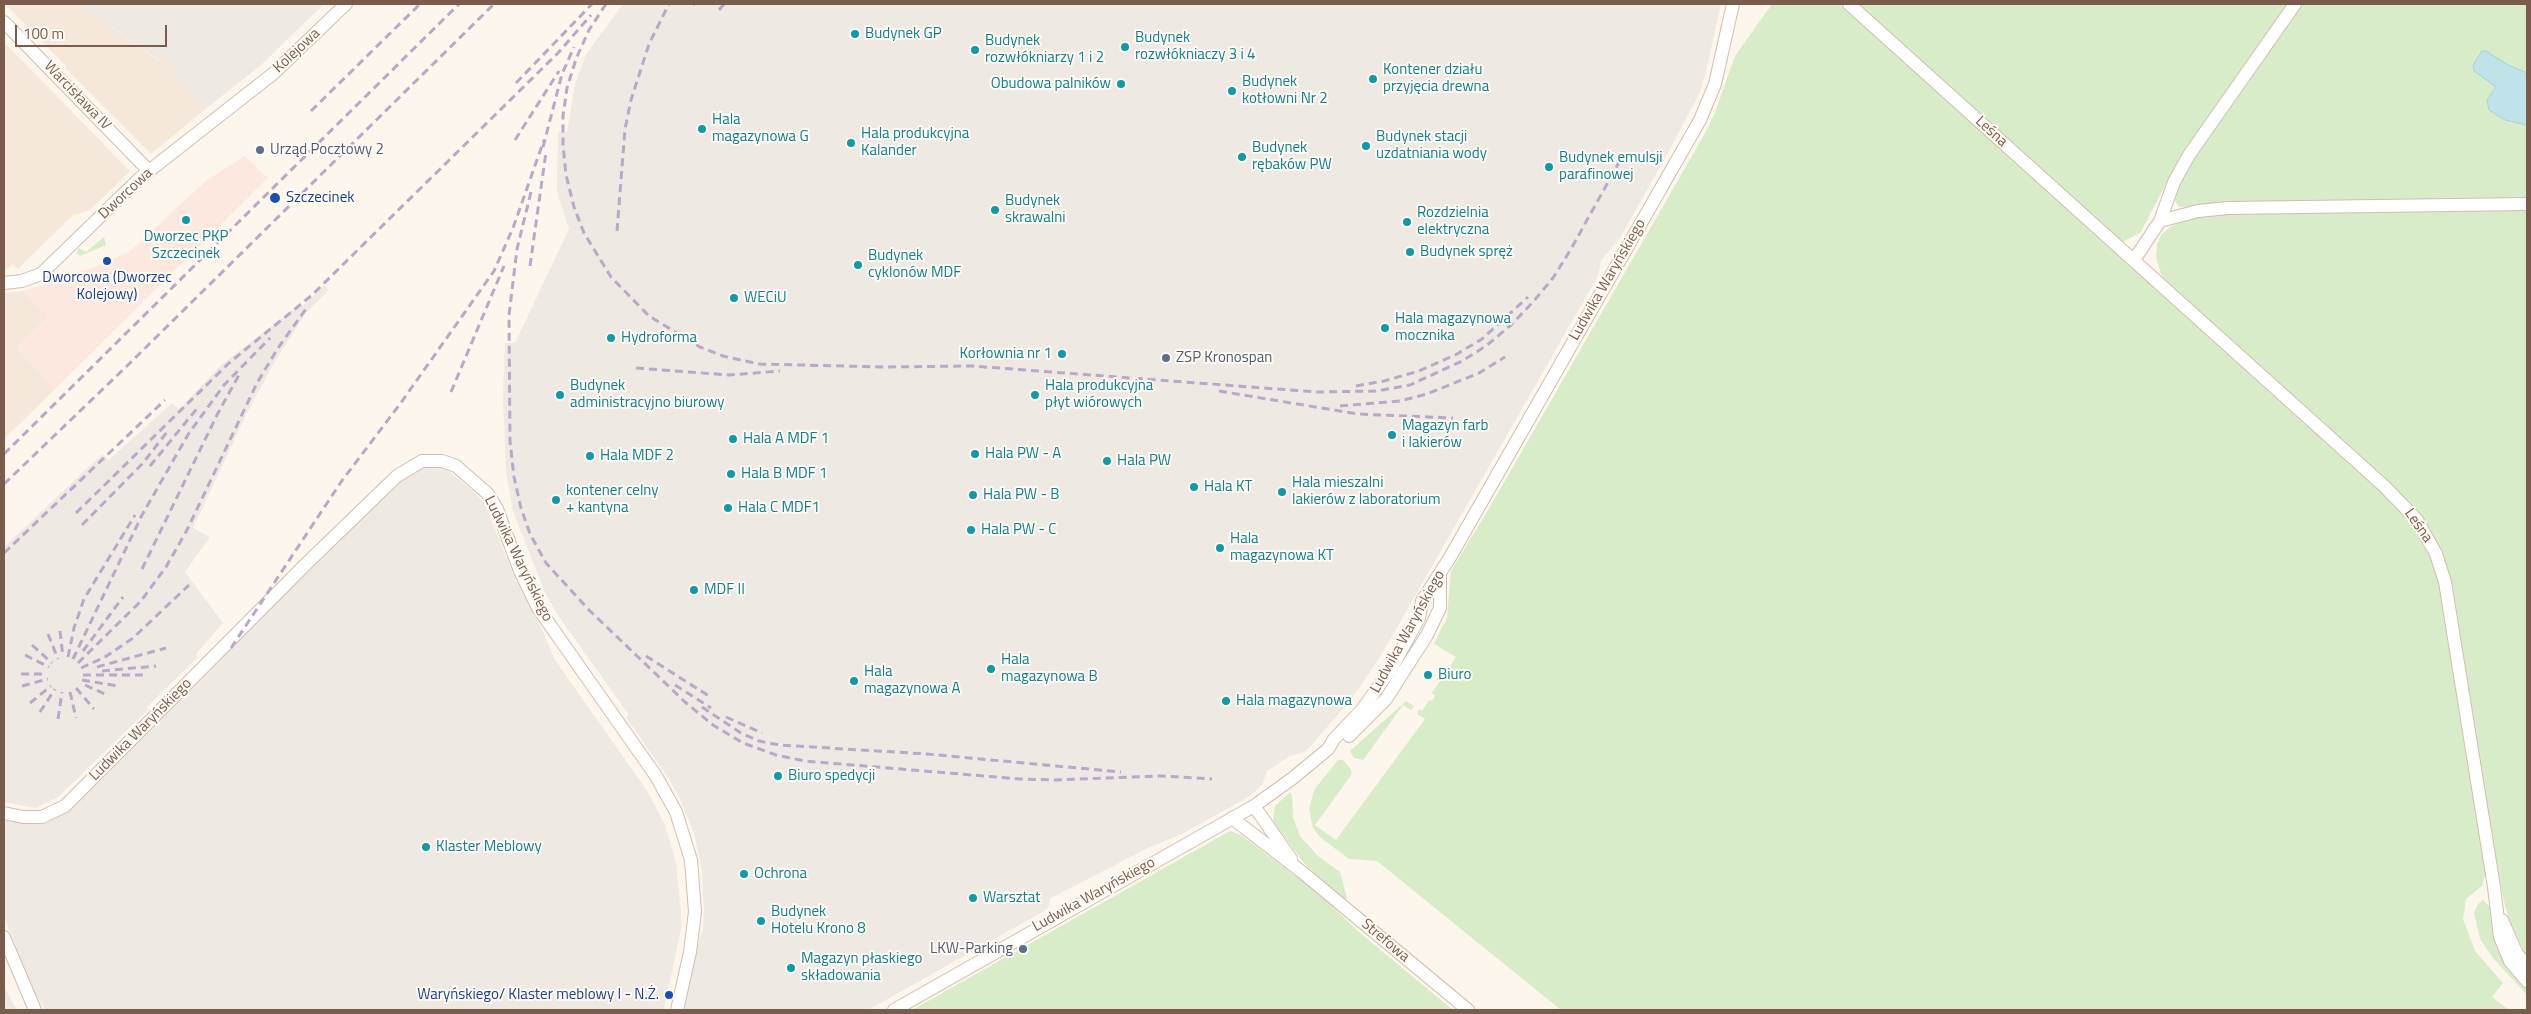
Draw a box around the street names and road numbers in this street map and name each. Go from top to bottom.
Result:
street label: Kolejowa [270,25,324,77]
street label: Warcisława IV [40,58,114,134]
street label: Leśna [1971,113,2011,151]
street label: Dworcowa [95,165,157,223]
street label: Ludwika Waryńskiego [1566,216,1650,344]
street label: Ludwika Waryńskiego [480,493,556,625]
street label: Leśna [2400,506,2436,546]
street label: Ludwika Waryńskiego [1367,568,1449,696]
street label: Ludwika Waryńskiego [86,675,196,785]
street label: Ludwika Waryńskiego [1030,854,1158,936]
street label: Strefowa [1357,916,1413,966]

